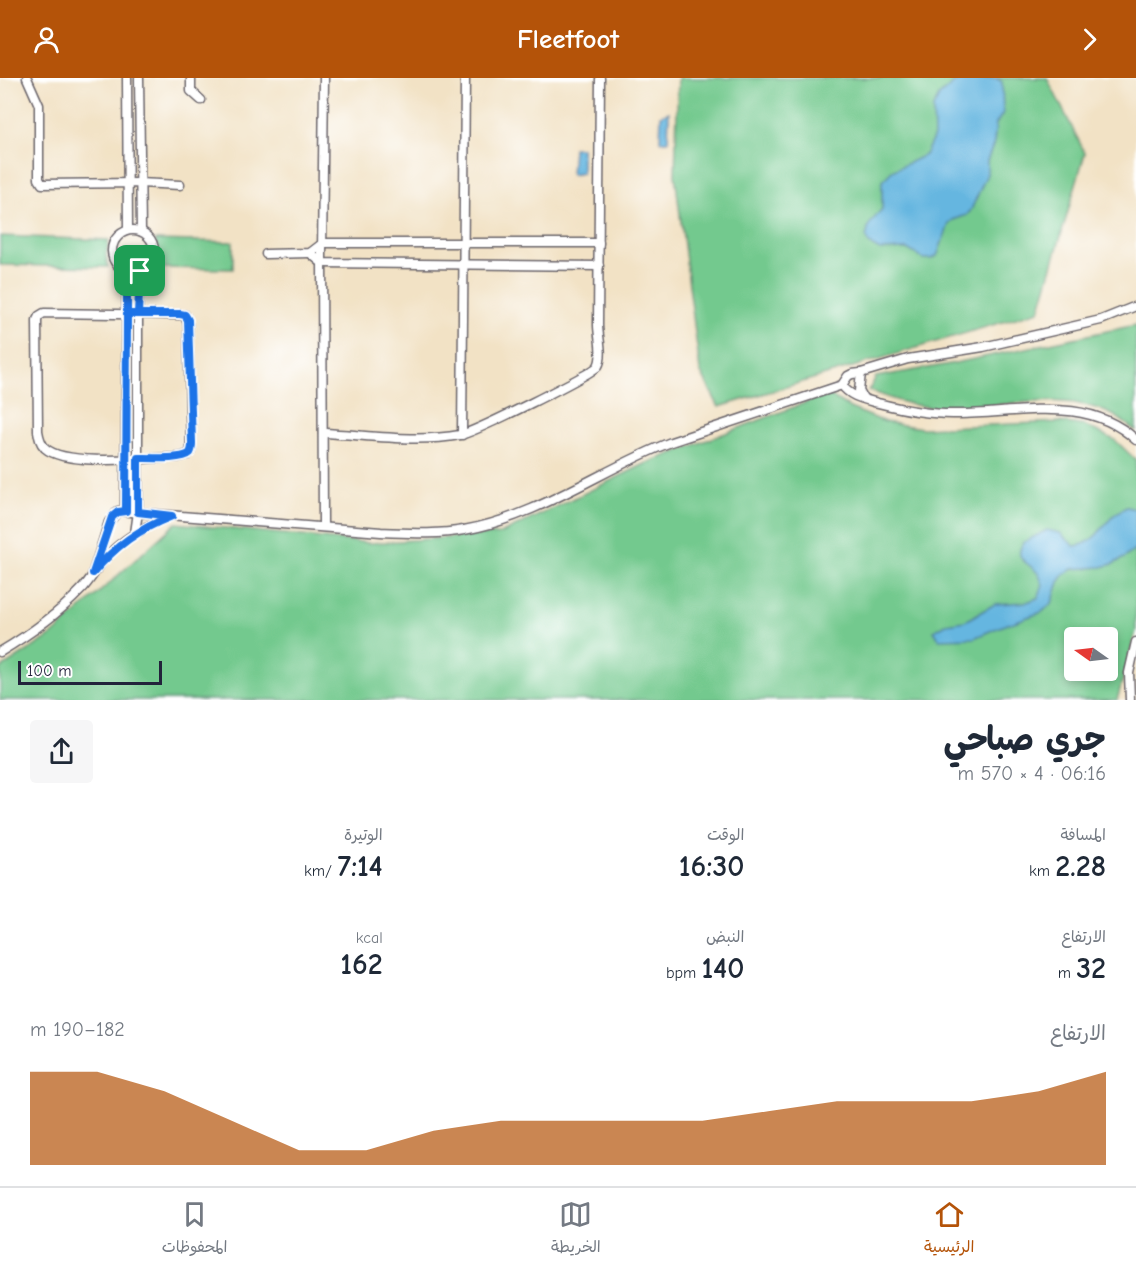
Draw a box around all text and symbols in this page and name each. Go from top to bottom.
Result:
icon: person [30,23,63,56]
icon: forward [1073,23,1106,56]
text: Fleetfoot [517,24,619,55]
pin [114,245,165,296]
icon: arrive [123,254,156,287]
north arrow [1064,627,1118,681]
map controls [1064,627,1118,681]
scale bar [18,658,162,686]
text: 100 m [27,662,71,680]
button: share [30,720,93,783]
text: جري صباحي [944,720,1106,758]
text: 06:16 · 4 × 570 m [957,762,1106,785]
text: الوتيرة [344,826,383,844]
text: الوقت [707,826,744,844]
text: المسافة [1060,826,1106,844]
text: 7:14 [337,849,383,884]
text: 16:30 [679,849,744,884]
text: 2.28 [1055,849,1106,884]
text: /km [304,862,337,880]
text: km [1029,862,1055,880]
text: النبض [706,928,744,946]
text: الارتفاع [1061,928,1106,946]
text: kcal [356,929,383,947]
text: 162 [340,947,383,982]
text: 140 [702,951,744,986]
text: 32 [1076,951,1106,986]
text: bpm [666,964,702,982]
text: m [1058,964,1076,982]
text: 182–190 m [30,1018,125,1041]
text: الارتفاع [1050,1022,1106,1045]
tab: المحفوظات [162,1198,228,1261]
tab: الخريطة [551,1198,601,1261]
tab: الرئيسية [924,1198,974,1261]

